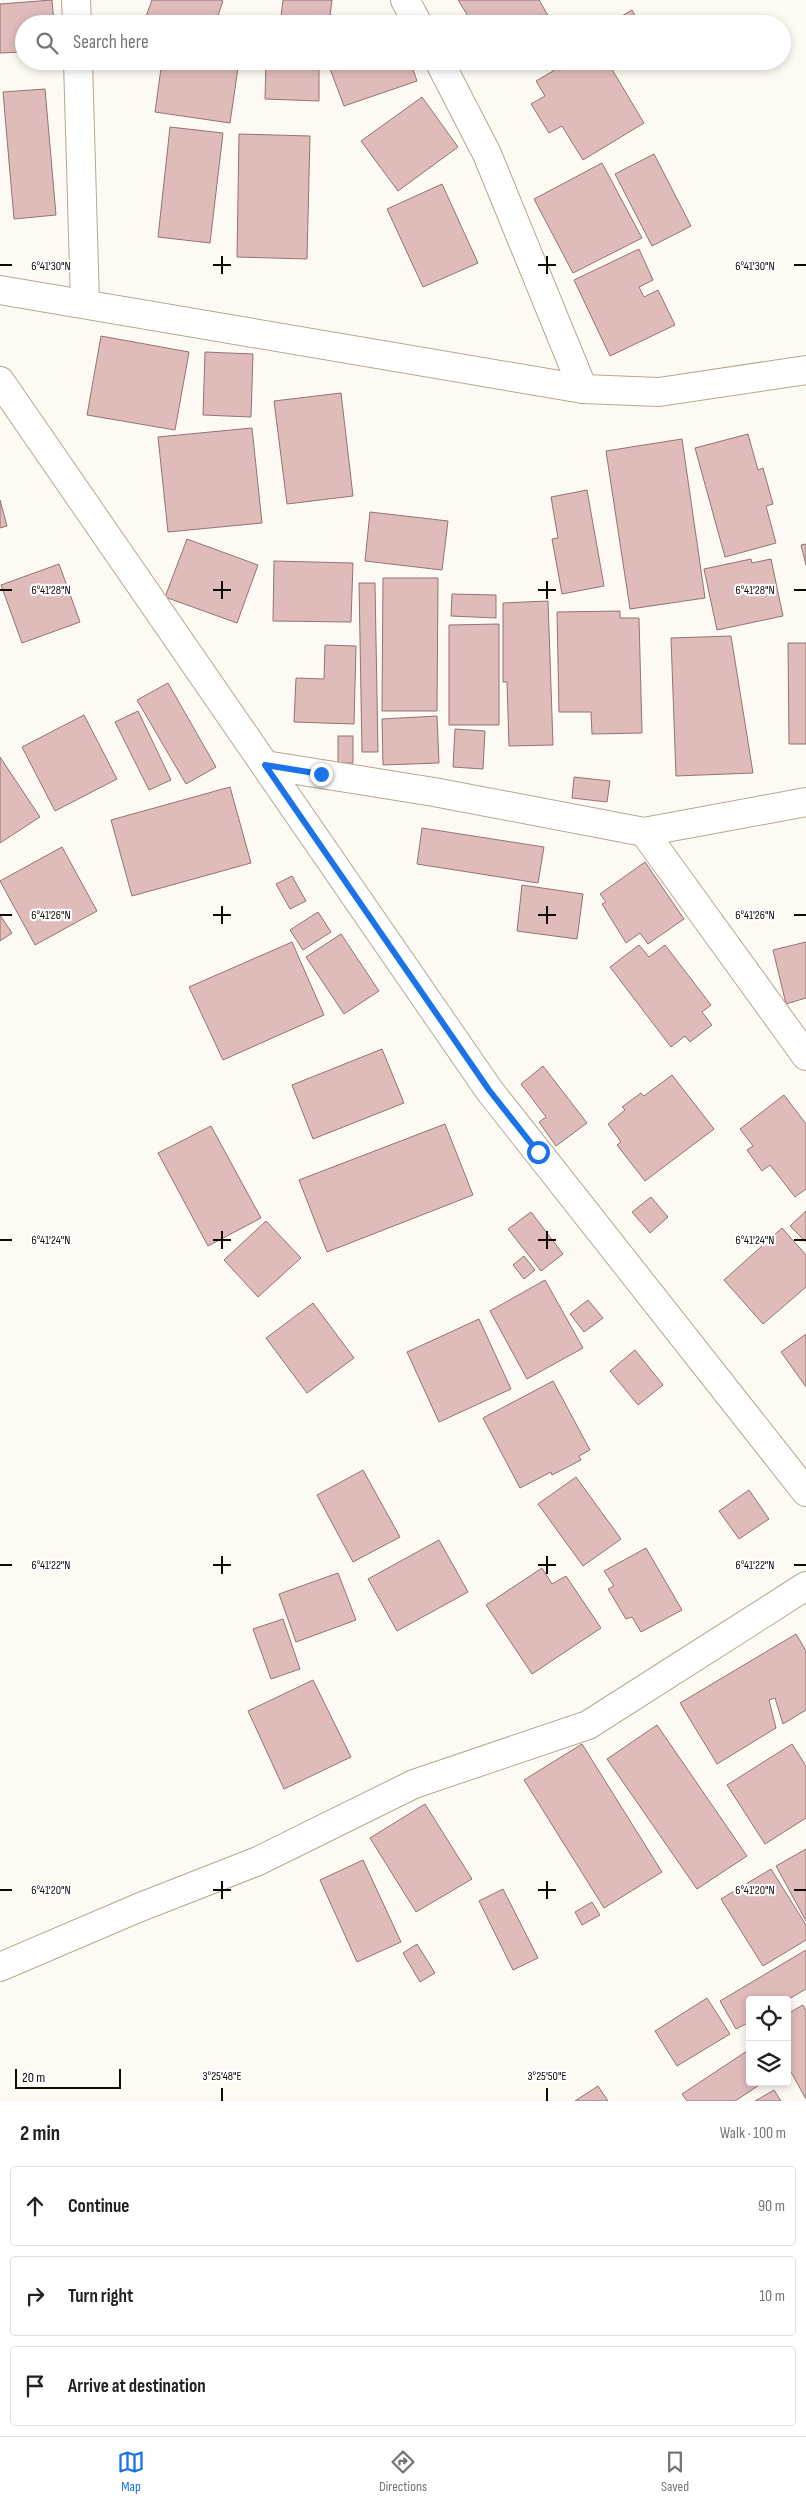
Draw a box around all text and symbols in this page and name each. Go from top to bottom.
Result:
search box [15,15,791,70]
icon: search [33,29,61,57]
text: Search here [73,31,149,54]
text: 6°41'30"N [31,259,71,274]
text: 6°41'30"N [735,259,775,274]
text: 6°41'28"N [31,583,71,598]
text: 6°41'28"N [735,583,775,598]
route end [310,763,333,786]
text: 6°41'26"N [31,908,71,923]
text: 6°41'26"N [735,908,775,923]
route start [527,1141,550,1164]
text: 6°41'24"N [32,1233,70,1248]
text: 6°41'24"N [736,1233,774,1248]
text: 6°41'22"N [32,1558,70,1573]
text: 6°41'22"N [736,1558,774,1573]
text: 6°41'20"N [31,1883,71,1898]
text: 6°41'20"N [735,1883,775,1898]
map controls [746,1996,791,2086]
button: locate [746,1996,791,2041]
button: layers [746,2041,791,2086]
scale bar [15,2066,121,2089]
text: 20 m [22,2069,45,2086]
text: 3°25'48"E [203,2069,242,2084]
text: 3°25'50"E [528,2069,566,2084]
text: 2 min [20,2121,60,2146]
text: Walk · 100 m [720,2124,786,2143]
icon: ahead [21,2192,49,2220]
text: Continue [68,2195,129,2218]
text: 90 m [758,2197,785,2216]
icon: right [21,2282,49,2310]
text: Turn right [68,2285,133,2308]
text: 10 m [759,2287,785,2306]
icon: arrive [21,2372,49,2400]
text: Arrive at destination [68,2375,206,2398]
tab: Map [117,2448,145,2495]
tab: Directions [379,2448,427,2495]
tab: Saved [661,2448,689,2495]

